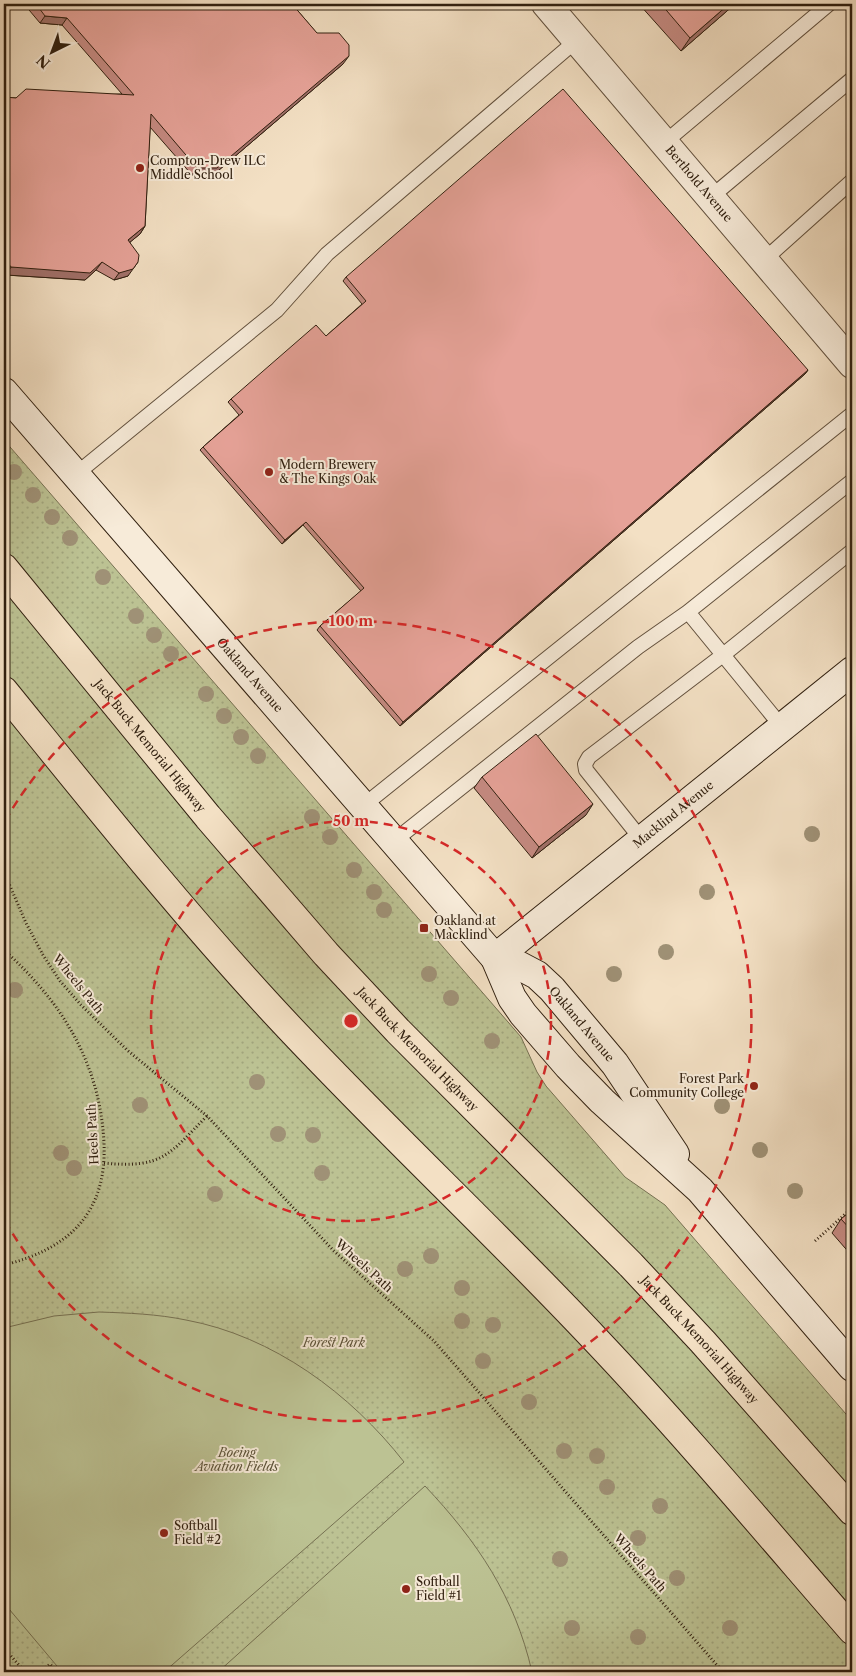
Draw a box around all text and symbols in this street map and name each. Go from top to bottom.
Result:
north arrow [28,28,78,78]
text: N [33,51,54,72]
street label: Berthold Avenue [663,142,736,225]
place label: Compton-Drew ILC Middle School [150,153,265,182]
marker: Compton-Drew ILC Middle School [134,162,146,174]
place label: Modern Brewery & The Kings Oak [279,457,378,486]
marker: Modern Brewery & The Kings Oak [263,466,275,478]
text: 100 m [329,611,373,630]
street label: Oakland Avenue [214,635,287,715]
street label: Jack Buck Memorial Highway [90,675,209,815]
street label: Macklind Avenue [630,777,717,851]
text: 50 m [333,811,369,830]
place label: Oakland at Macklind [434,913,496,942]
marker: Oakland at Macklind [418,922,430,934]
street label: Wheels Path [49,950,107,1017]
street label: Jack Buck Memorial Highway [353,983,482,1115]
street label: Oakland Avenue [546,983,618,1065]
centre of rings [342,1012,360,1030]
place label: Forest Park Community College [629,1071,745,1100]
marker: Forest Park Community College [748,1080,760,1092]
street label: Heels Path [83,1103,102,1165]
street label: Wheels Path [332,1235,397,1296]
street label: Jack Buck Memorial Highway [637,1271,762,1407]
park label: Forest Park [302,1335,366,1350]
park label: Boeing Aviation Fields [193,1445,279,1474]
place label: Softball Field #2 [174,1518,221,1547]
marker: Softball Field #2 [158,1527,170,1539]
street label: Wheels Path [610,1530,670,1595]
place label: Softball Field #1 [416,1574,461,1603]
marker: Softball Field #1 [400,1583,412,1595]

